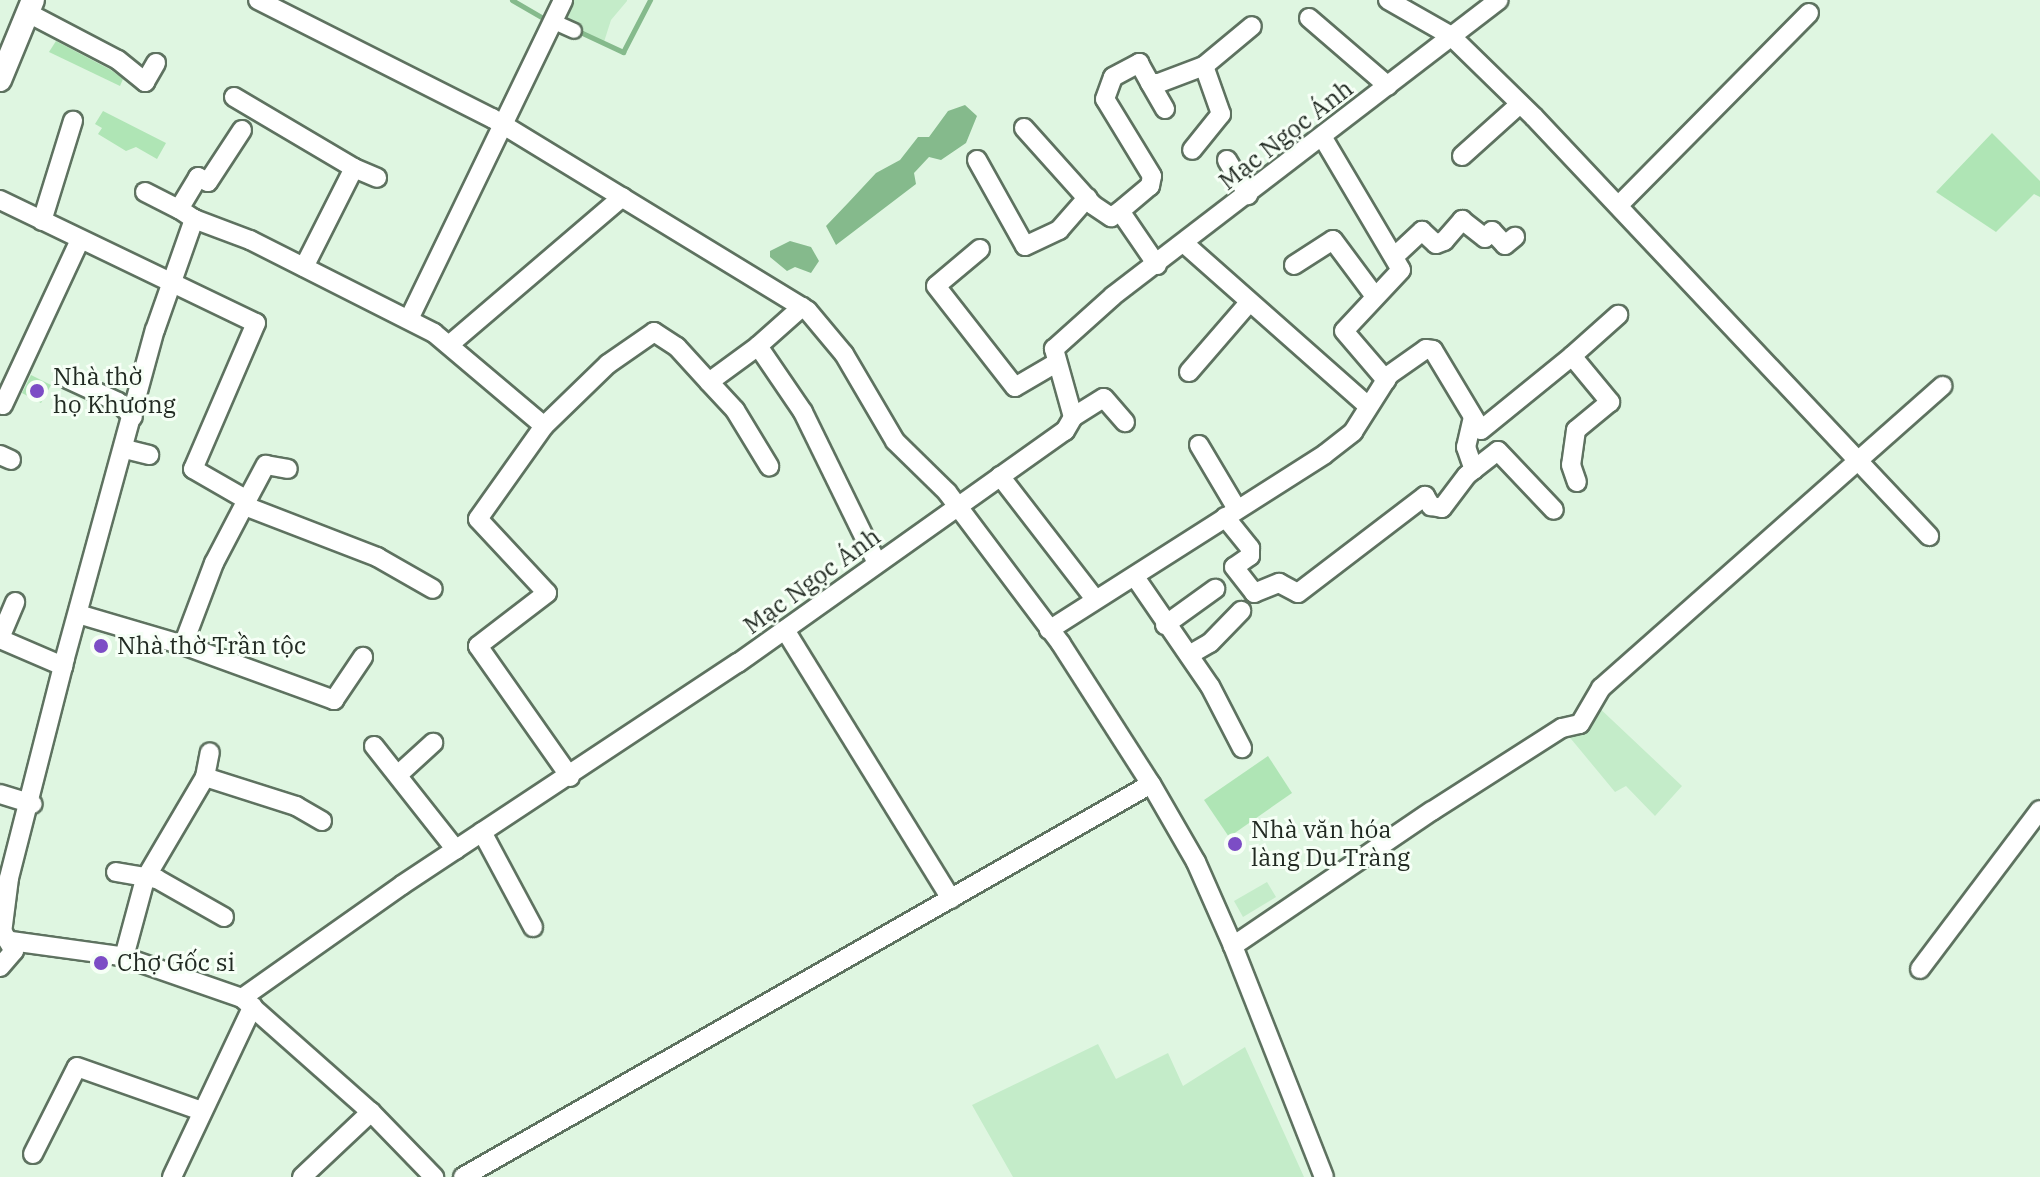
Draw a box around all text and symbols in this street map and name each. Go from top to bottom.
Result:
street label: Mạc Ngọc Ánh [1213,74,1359,196]
place label: Nhà thờ họ Khương [53,363,176,419]
marker: Nhà thờ họ Khương [28,382,46,400]
street label: Mạc Ngọc Ánh [738,522,886,640]
place label: Nhà thờ Trần tộc [117,632,306,660]
marker: Nhà thờ Trần tộc [92,637,110,655]
place label: Nhà văn hóa làng Du Tràng [1251,816,1410,872]
marker: Nhà văn hóa làng Du Tràng [1226,835,1244,853]
place label: Chợ Gốc si [117,949,235,977]
marker: Chợ Gốc si [92,954,110,972]

